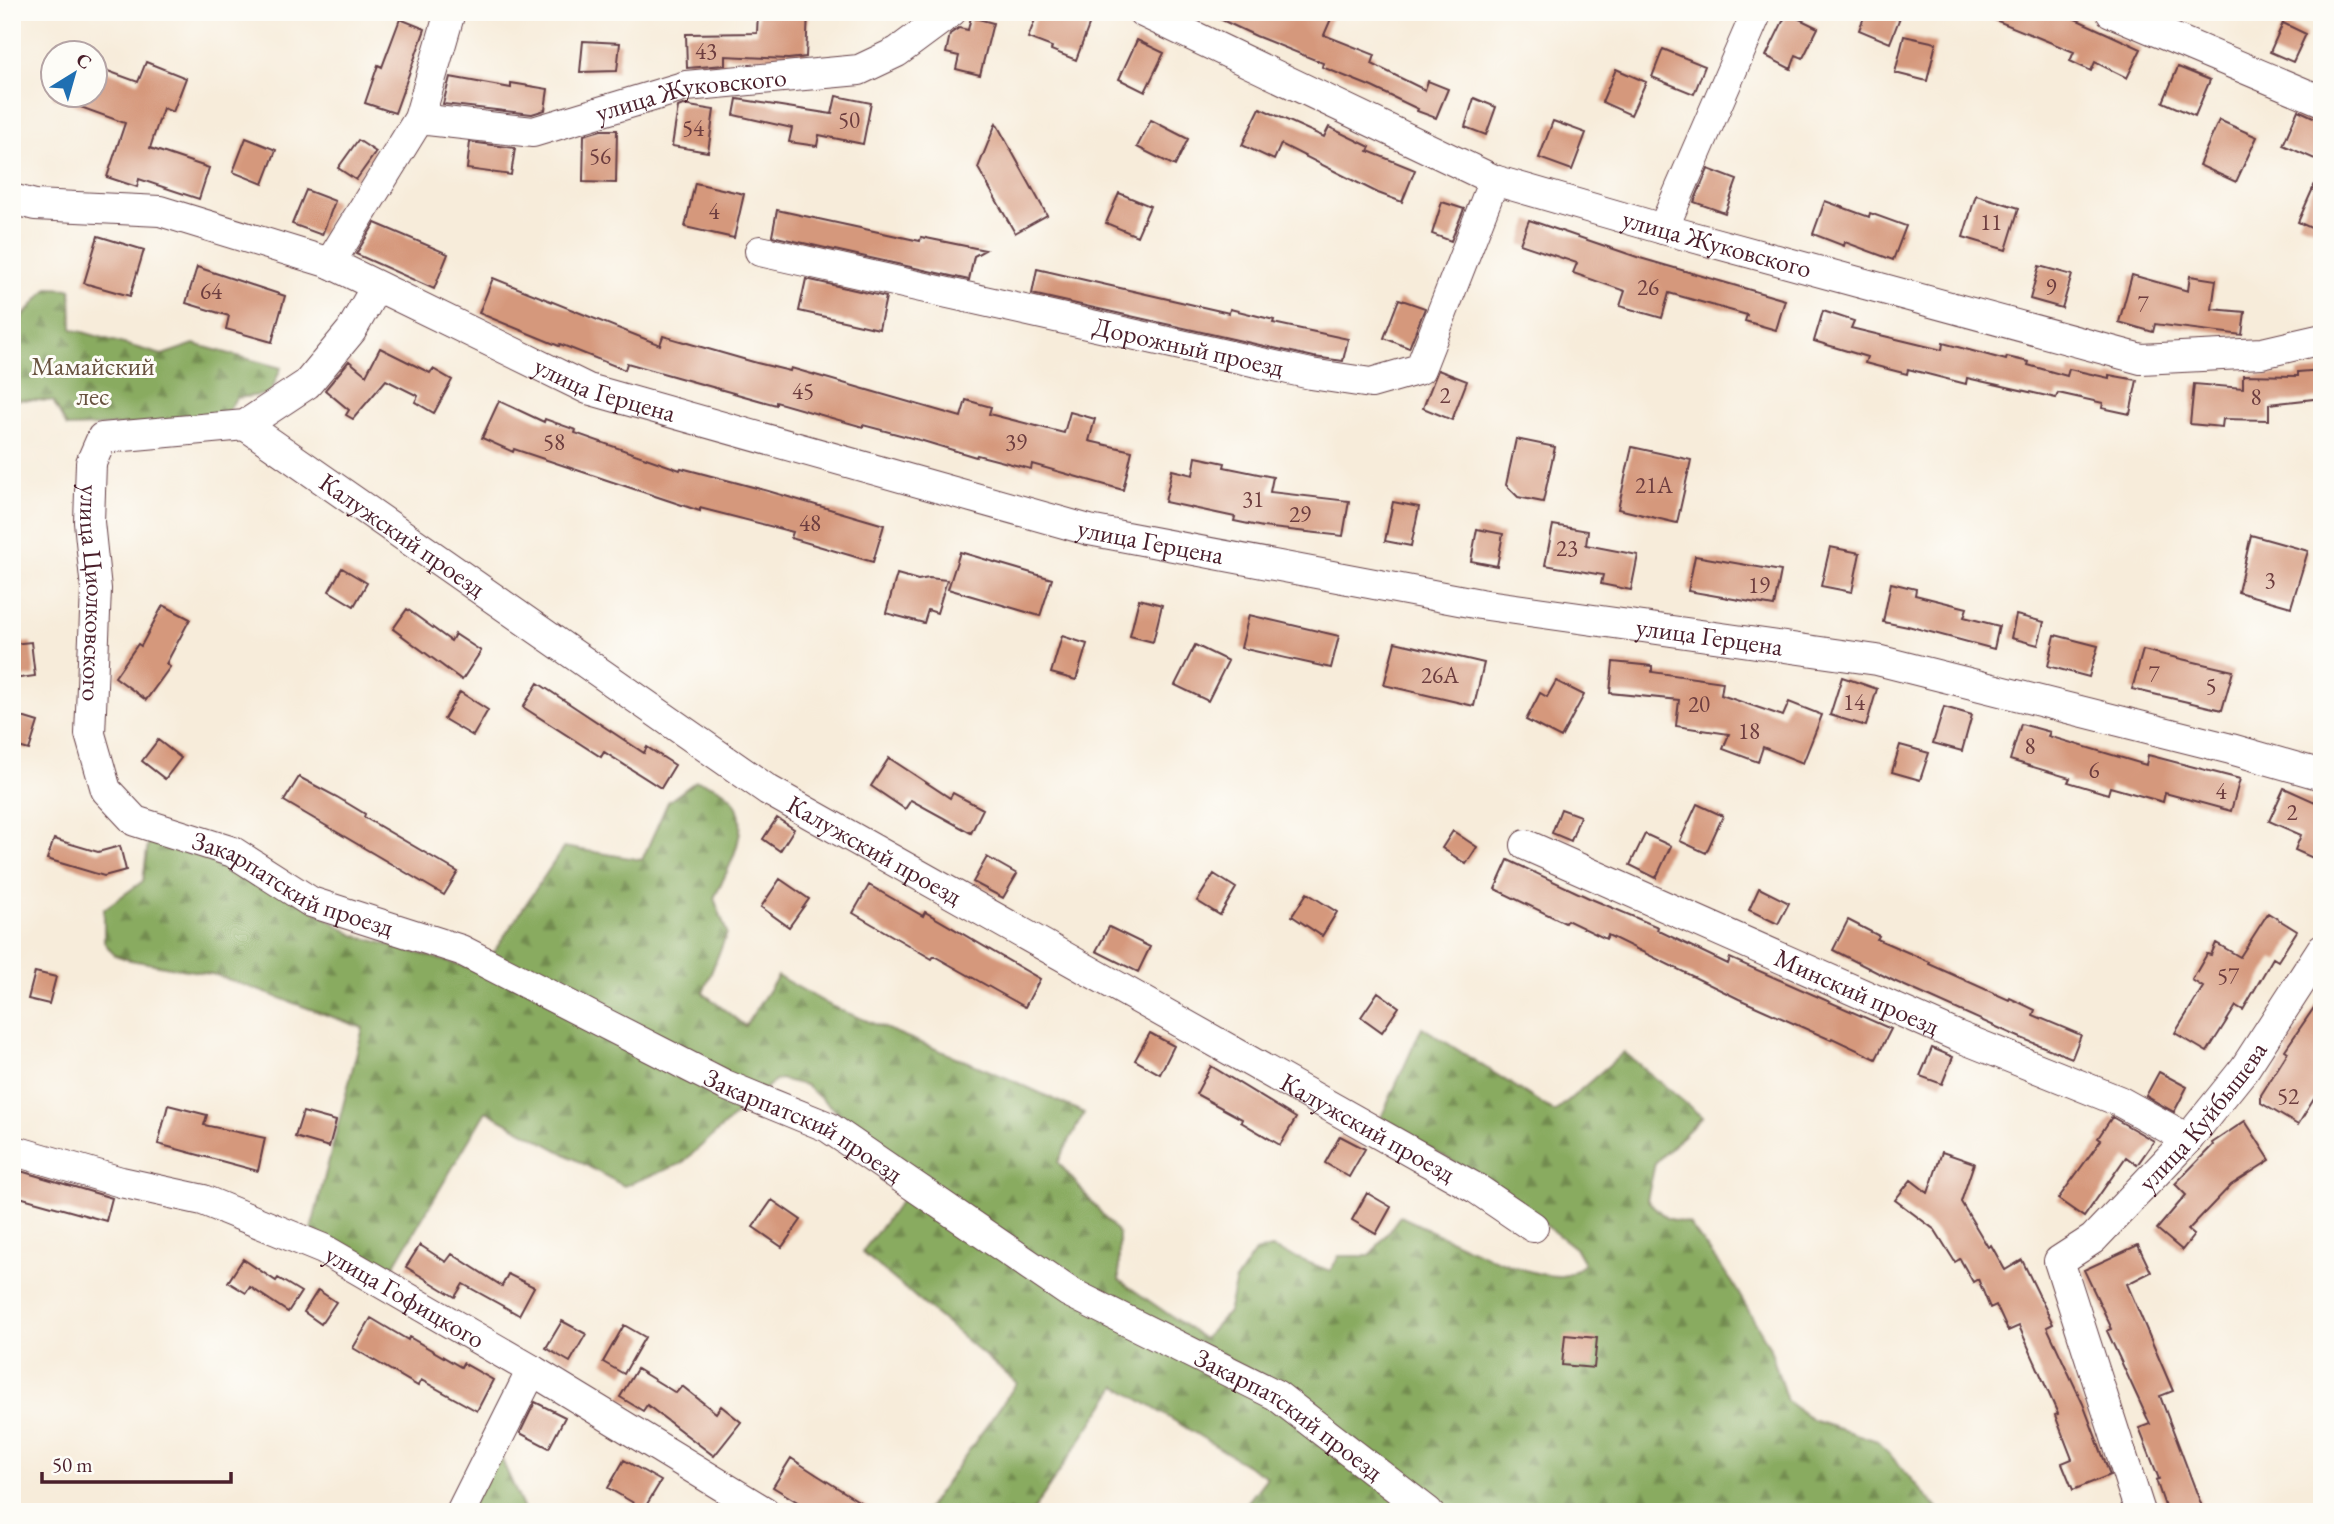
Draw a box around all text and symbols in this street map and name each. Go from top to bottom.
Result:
house number: 43 [695,36,717,66]
north arrow [38,38,108,108]
text: С [71,47,97,75]
street label: улица Жуковского [591,60,788,129]
house number: 50 [838,105,860,135]
house number: 54 [682,113,705,143]
house number: 56 [589,141,611,171]
house number: 4 [708,196,720,226]
street label: улица Жуковского [1618,201,1815,286]
house number: 11 [1980,207,2002,237]
house number: 26 [1637,272,1659,302]
house number: 9 [2045,272,2057,302]
house number: 64 [200,276,223,306]
house number: 7 [2137,289,2149,319]
street label: Дорожный проезд [1090,309,1287,384]
street label: улица Герцена [529,348,680,430]
park label: Мамайский лес [31,349,155,413]
house number: 45 [792,376,814,406]
house number: 2 [1439,380,1451,410]
house number: 8 [2250,382,2262,412]
house number: 58 [543,427,565,457]
house number: 39 [1005,427,1027,457]
street label: Калужский проезд [313,465,492,605]
house number: 21А [1635,470,1674,500]
street label: улица Циолковского [72,484,113,702]
house number: 31 [1242,484,1264,514]
house number: 29 [1289,499,1311,529]
house number: 48 [799,508,821,538]
street label: улица Герцена [1073,511,1227,572]
house number: 23 [1556,533,1578,563]
house number: 3 [2264,565,2276,595]
house number: 19 [1748,570,1770,600]
street label: улица Герцена [1634,609,1786,664]
house number: 7 [2148,659,2160,689]
house number: 26А [1421,660,1460,690]
house number: 5 [2205,671,2217,701]
house number: 14 [1843,687,1866,717]
house number: 20 [1688,689,1710,719]
house number: 18 [1738,716,1760,746]
house number: 8 [2024,731,2036,761]
house number: 6 [2088,755,2100,785]
house number: 4 [2215,776,2227,806]
street label: Калужский проезд [781,787,968,913]
house number: 2 [2286,797,2298,827]
street label: Закарпатский проезд [188,823,398,944]
street label: Минский проезд [1769,940,1945,1043]
house number: 57 [2217,961,2240,991]
street label: улица Куйбышева [2130,1035,2275,1198]
street label: Закарпатский проезд [698,1060,910,1190]
street label: Калужский проезд [1274,1065,1461,1190]
house number: 52 [2277,1081,2299,1111]
street label: улица Гофицкого [319,1237,491,1356]
street label: Закарпатский проезд [1189,1340,1390,1489]
scale bar [42,1440,231,1484]
text: 50 m [52,1451,93,1478]

